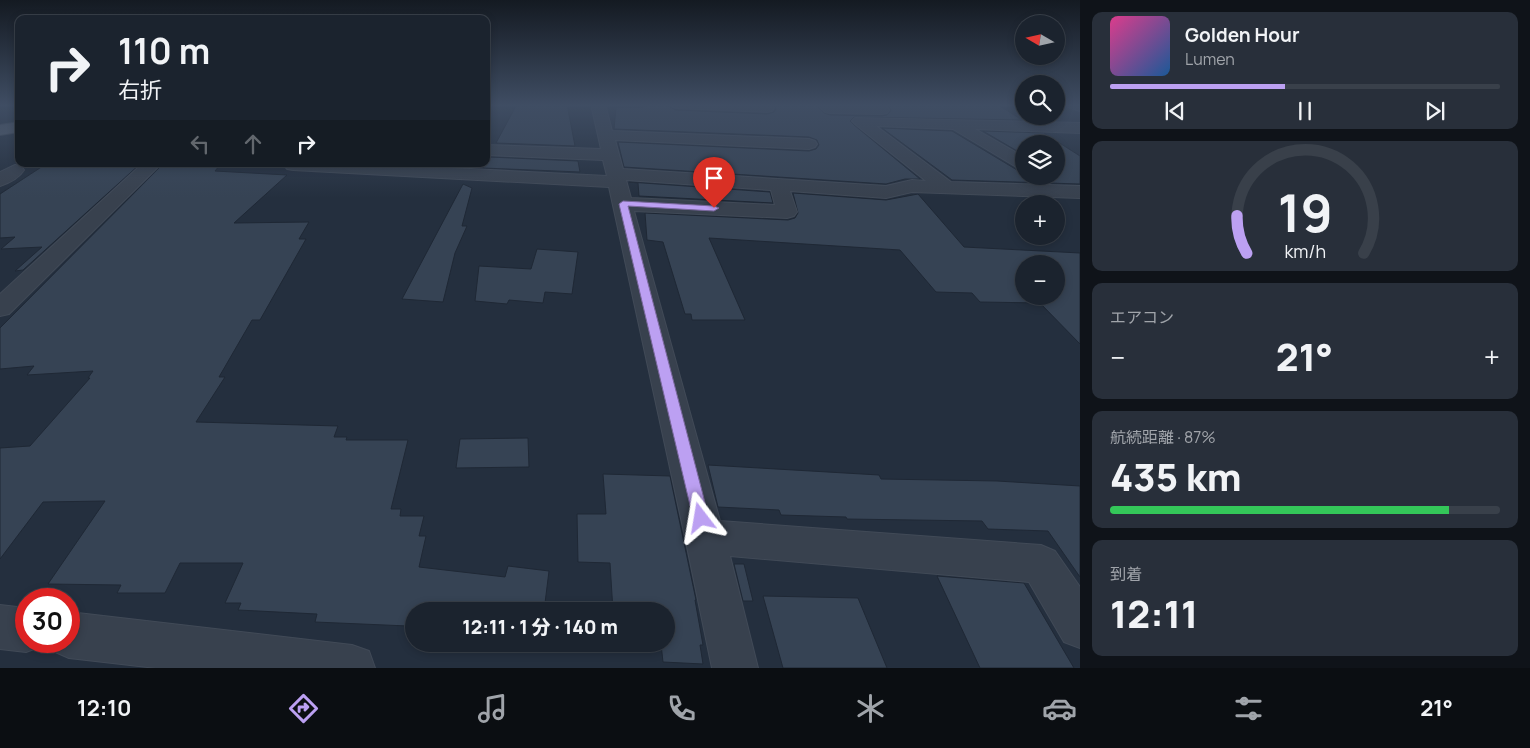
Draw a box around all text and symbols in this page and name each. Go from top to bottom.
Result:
north arrow [1015,15,1065,65]
map controls [1015,15,1065,305]
text: Golden Hour [1185,22,1299,48]
text: 110 m [118,27,210,75]
icon: right [35,35,100,100]
text: Lumen [1185,48,1235,70]
text: 右折 [118,75,162,105]
button: search [1015,75,1065,125]
icon: previous [1161,97,1189,125]
icon: pause [1291,97,1319,125]
icon: next [1421,97,1449,125]
icon: left [186,130,214,158]
icon: ahead [239,130,267,158]
icon: right [292,130,320,158]
button: layers [1015,135,1065,185]
pin [693,157,735,208]
icon: arrive [700,164,728,192]
text: 19 [1277,177,1333,248]
button: + [1015,195,1065,245]
text: km/h [1284,239,1326,263]
button: − [1015,255,1065,305]
text: エアコン [1110,306,1174,328]
text: 21° [1276,330,1333,382]
text: − [1110,338,1125,376]
text: + [1484,338,1500,376]
text: 航続距離 · 87% [1110,426,1216,448]
text: 435 km [1110,450,1242,502]
position arrow [674,491,726,543]
text: 到着 [1110,563,1142,585]
text: 12:11 [1110,587,1198,639]
speed limit sign: 30 [15,588,80,653]
text: 12:11 · 1 分 · 140 m [462,614,618,640]
icon: directions [286,691,321,726]
icon: music [475,691,510,726]
icon: phone [664,691,699,726]
icon: climate [853,691,888,726]
icon: car [1042,691,1077,726]
icon: filters [1231,691,1266,726]
text: 12:10 [77,693,131,723]
text: 21° [1420,693,1453,723]

